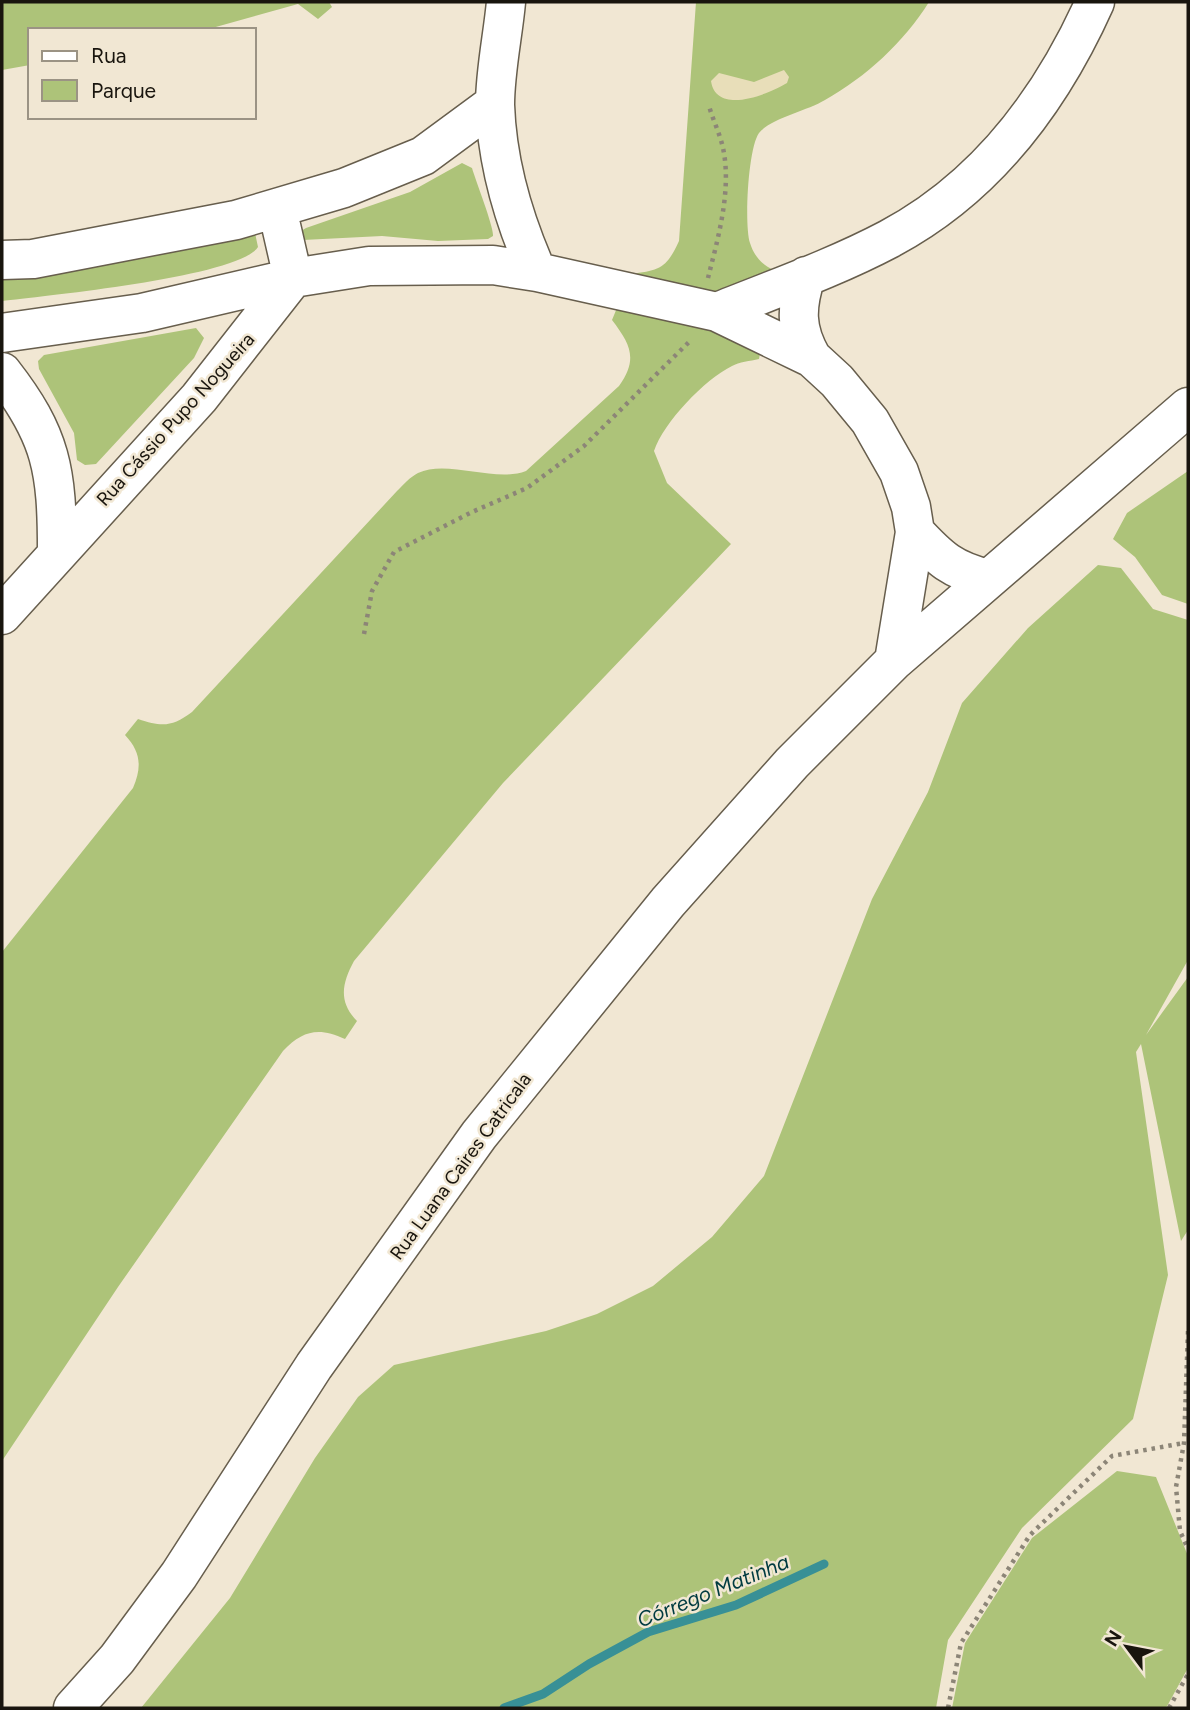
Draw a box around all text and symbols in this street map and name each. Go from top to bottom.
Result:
legend [28,28,256,119]
text: Rua [91,43,127,68]
text: Parque [91,78,156,103]
street label: Rua Cássio Pupo Nogueira [92,328,259,511]
street label: Rua Luana Caires Catricala [385,1068,536,1264]
water label: Córrego Matinha [633,1549,792,1632]
north arrow [1092,1612,1162,1682]
text: N [1099,1626,1127,1651]

